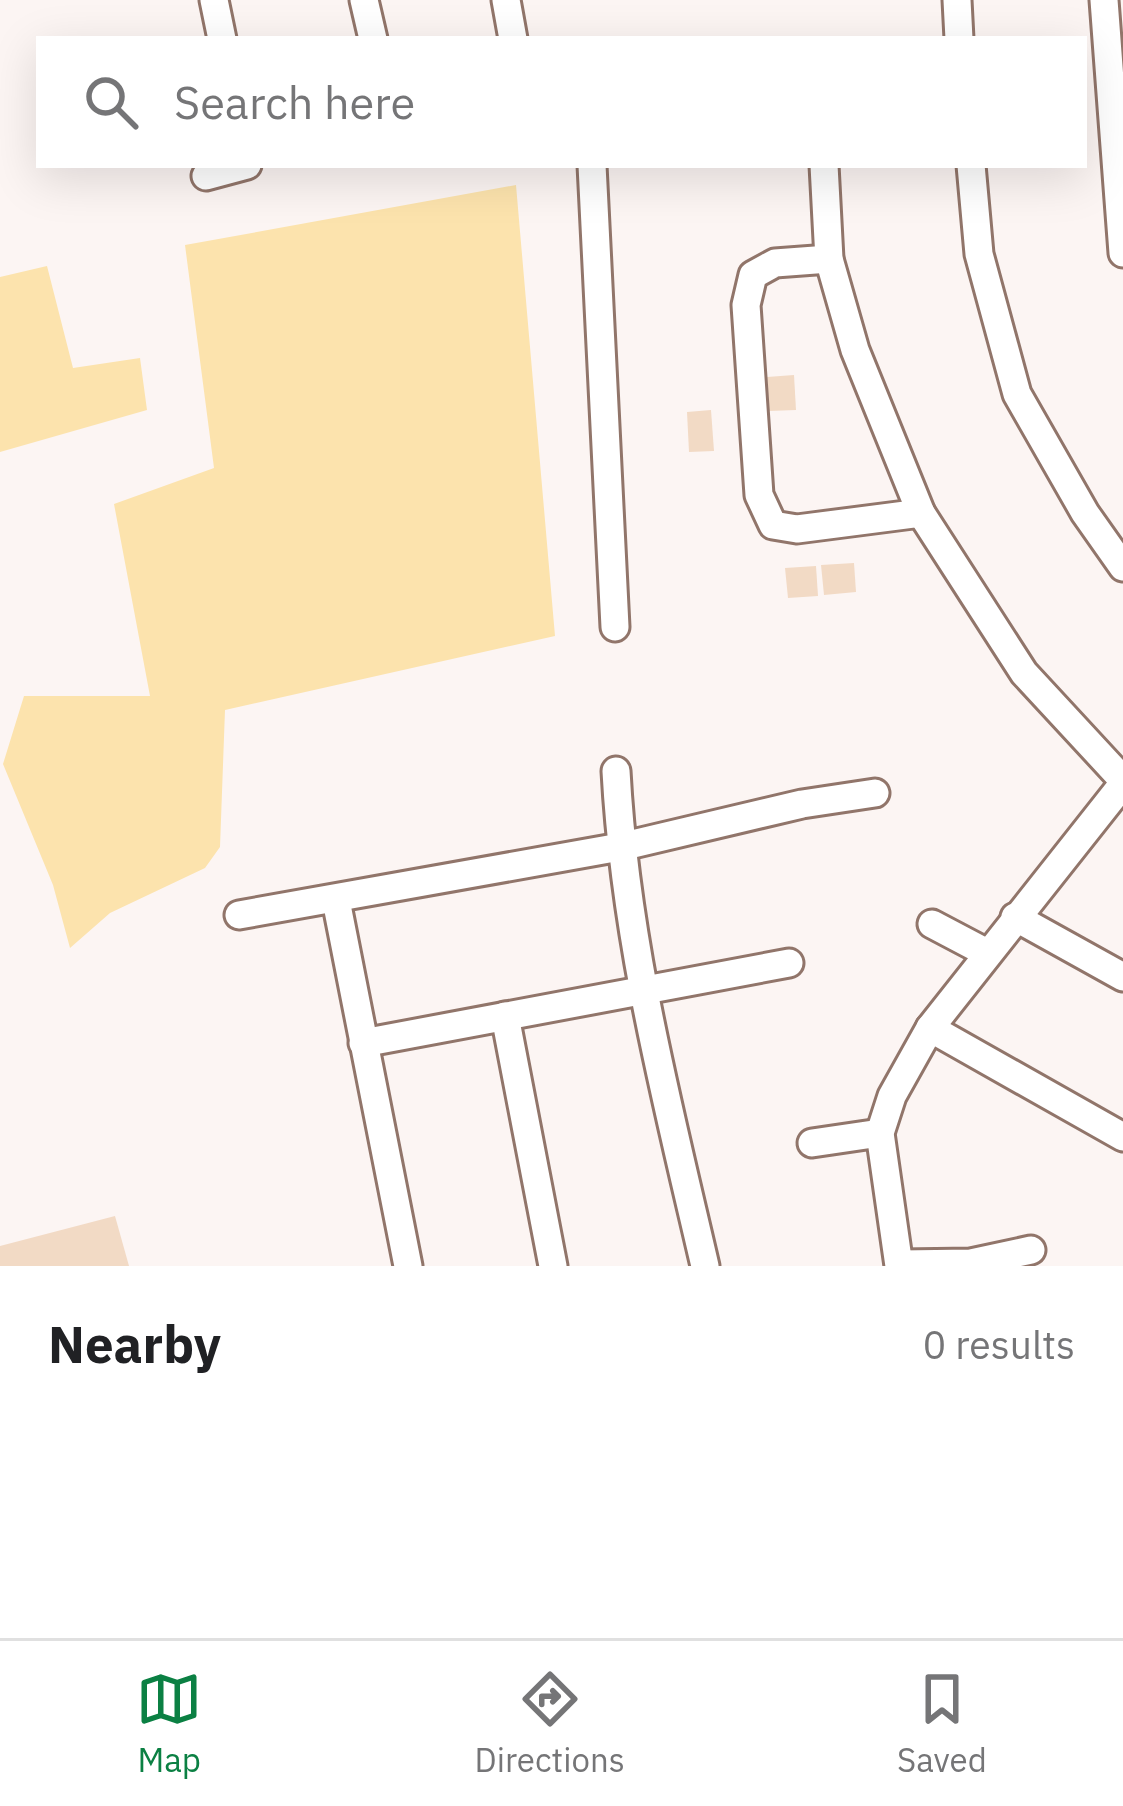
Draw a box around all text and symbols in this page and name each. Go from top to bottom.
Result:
search box [36,36,1087,168]
icon: search [78,69,144,135]
text: Search here [174,73,415,131]
text: Nearby [48,1311,221,1377]
text: 0 results [923,1319,1075,1370]
tab: Map [136,1666,202,1781]
tab: Directions [475,1666,625,1781]
tab: Saved [897,1666,987,1781]

